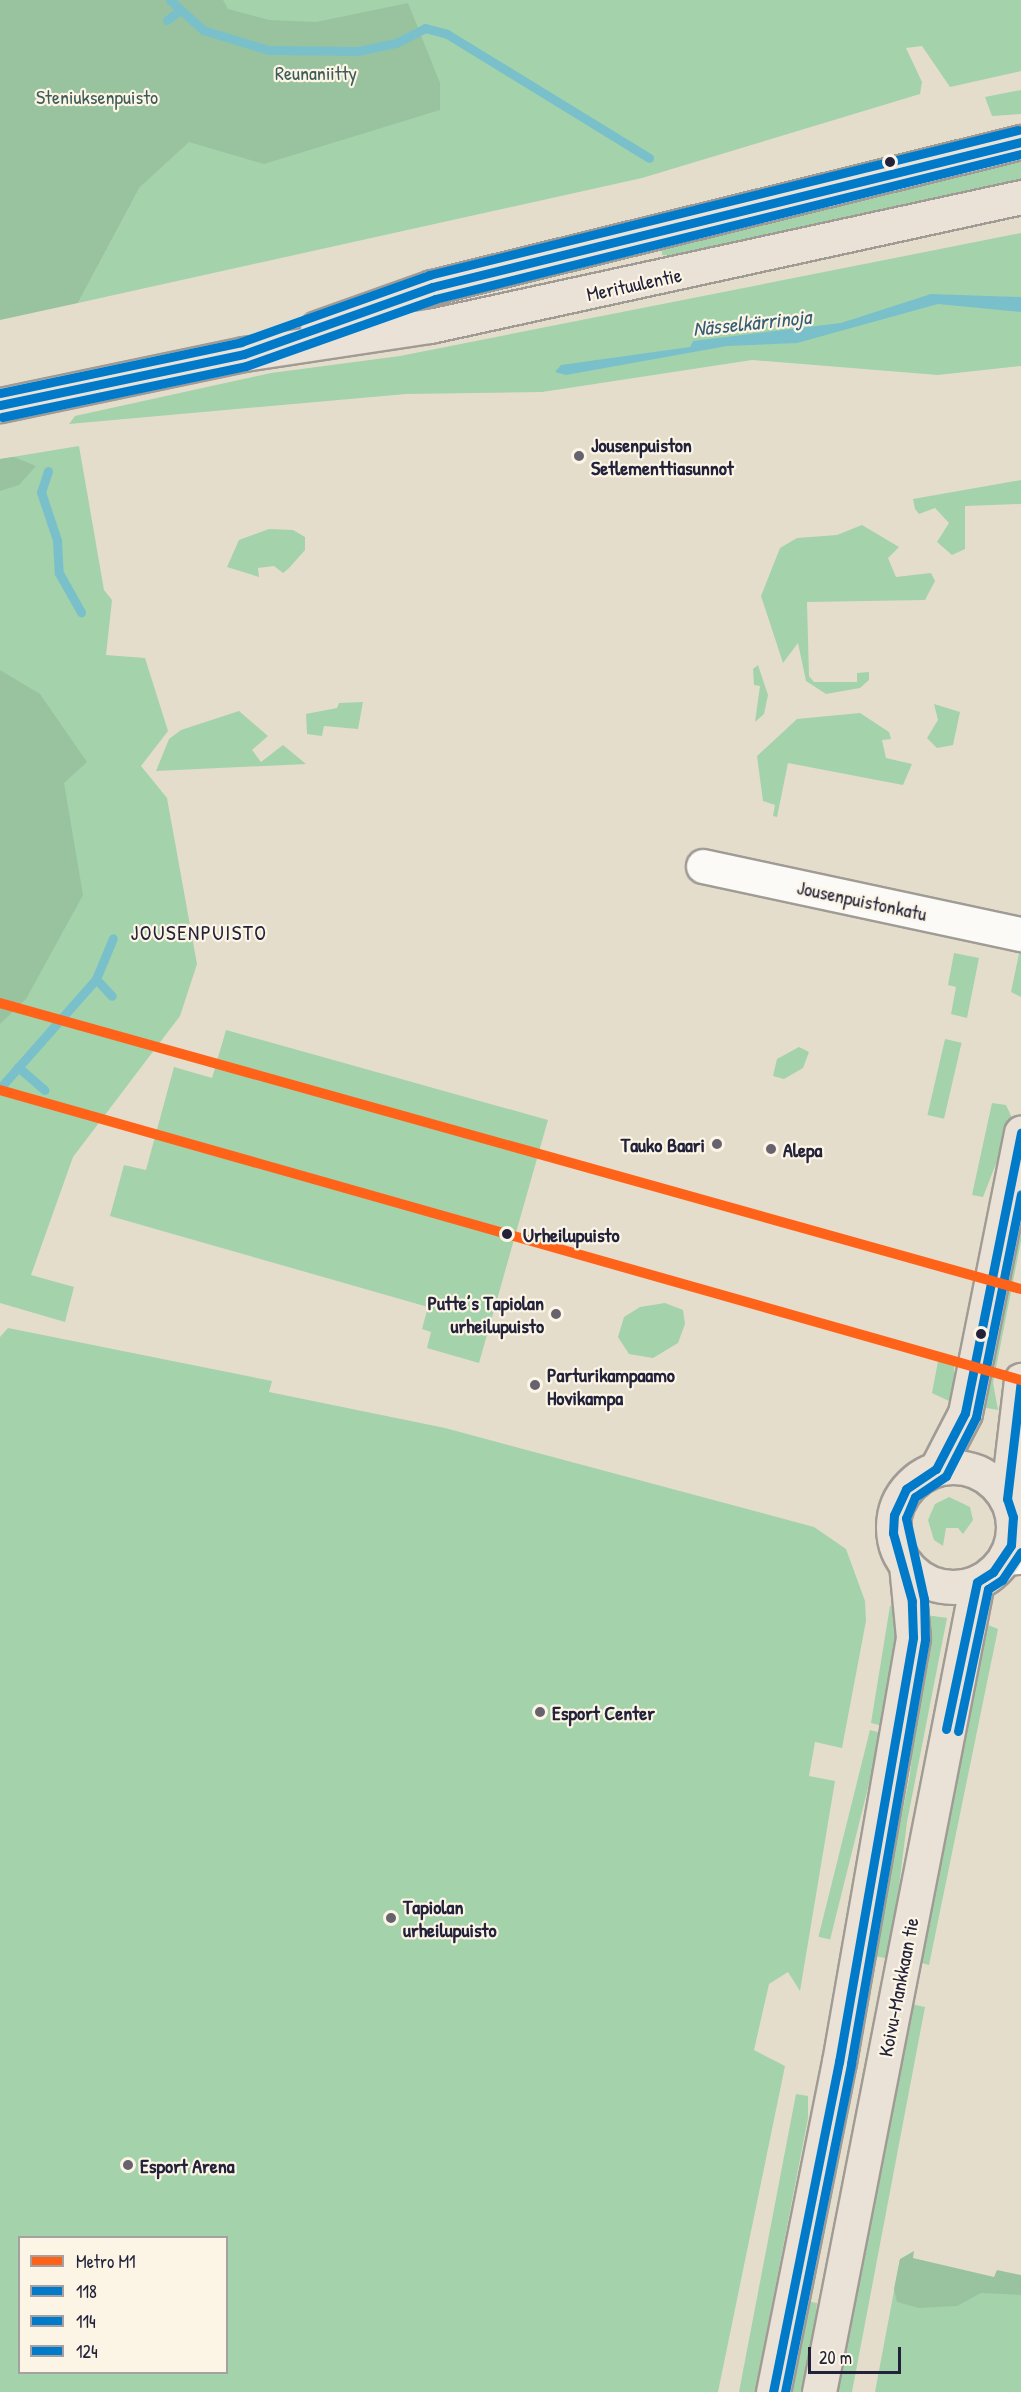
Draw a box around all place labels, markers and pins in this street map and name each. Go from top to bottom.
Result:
unlabelled marker [884,156,896,168]
place label: Jousenpuiston Setlementtiasunnot [591,432,734,479]
marker: Jousenpuiston Setlementtiasunnot [572,449,586,463]
place label: Tauko Baari [621,1132,705,1156]
marker: Tauko Baari [710,1137,724,1151]
place label: Alepa [783,1137,822,1161]
marker: Alepa [764,1142,778,1156]
place label: Urheilupuisto [523,1222,620,1246]
marker: Urheilupuisto [496,1223,518,1245]
place label: Putte’s Tapiolan urheilupuisto [427,1290,544,1337]
marker: Putte’s Tapiolan urheilupuisto [549,1307,563,1321]
unlabelled marker [975,1328,987,1340]
place label: Parturikampaamo Hovikampa [547,1362,675,1409]
marker: Parturikampaamo Hovikampa [528,1378,542,1392]
place label: Esport Center [552,1700,655,1724]
marker: Esport Center [533,1705,547,1719]
place label: Tapiolan urheilupuisto [403,1894,497,1941]
marker: Tapiolan urheilupuisto [384,1911,398,1925]
place label: Esport Arena [140,2153,235,2177]
marker: Esport Arena [121,2158,135,2172]

